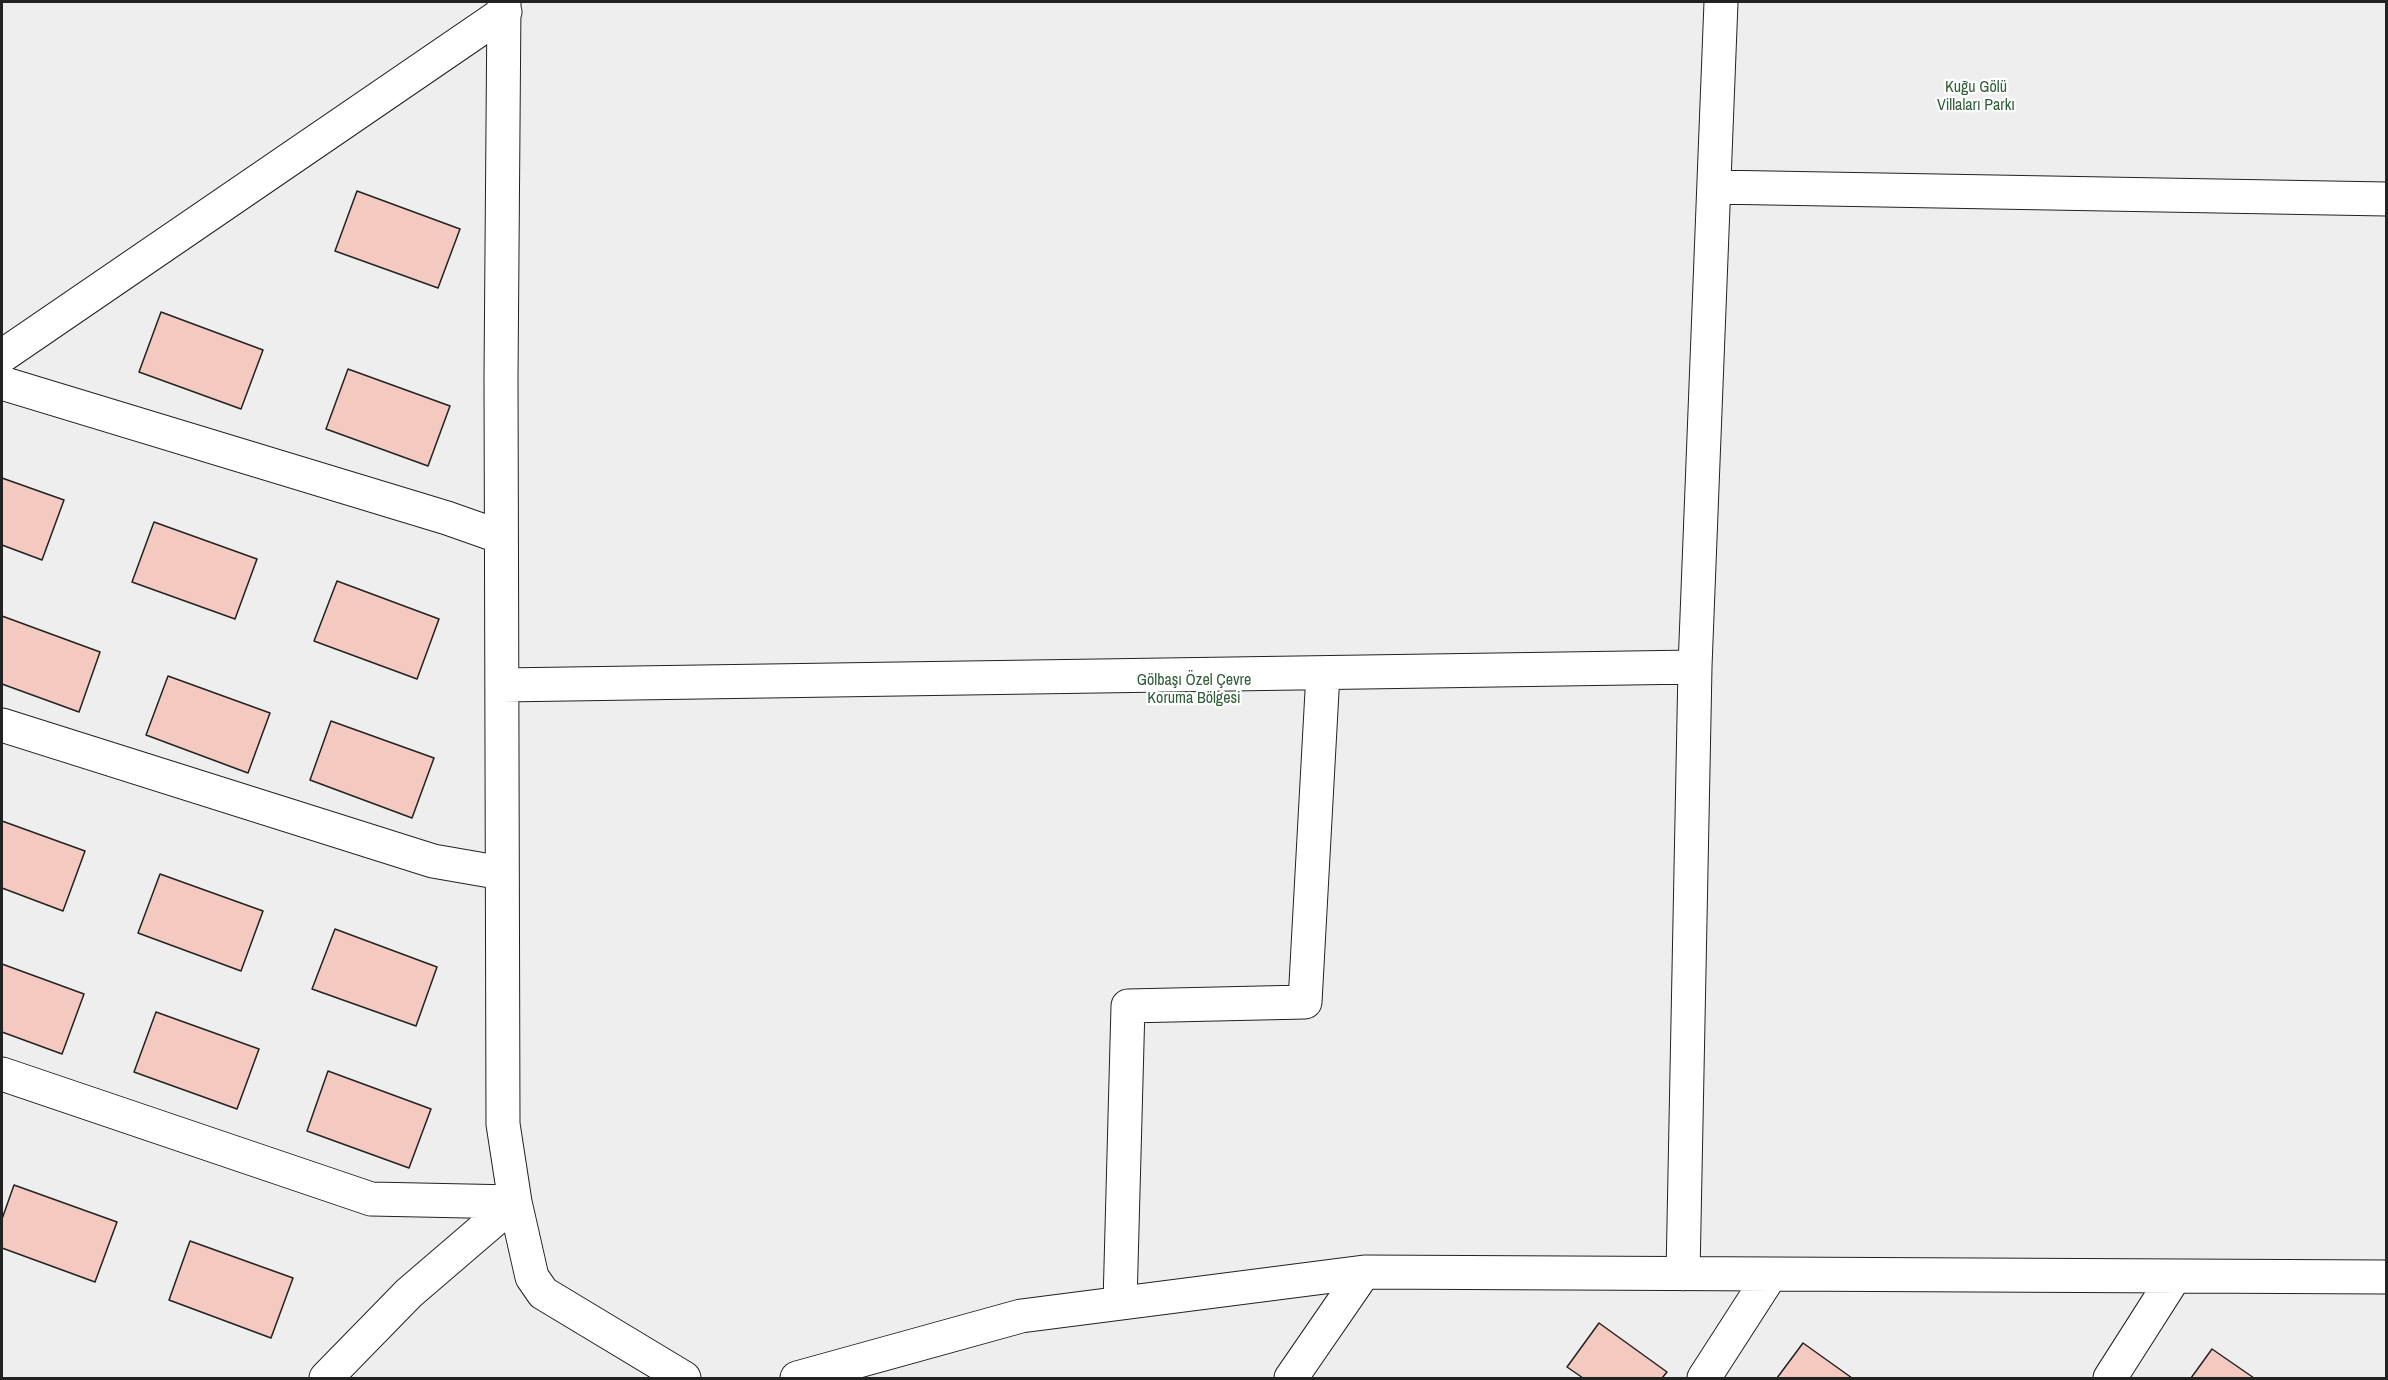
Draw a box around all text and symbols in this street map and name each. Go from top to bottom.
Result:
park label: Kuğu Gölü Villaları Parkı [1937,78,2015,116]
park label: Gölbaşı Özel Çevre Koruma Bölgesi [1137,671,1251,709]

